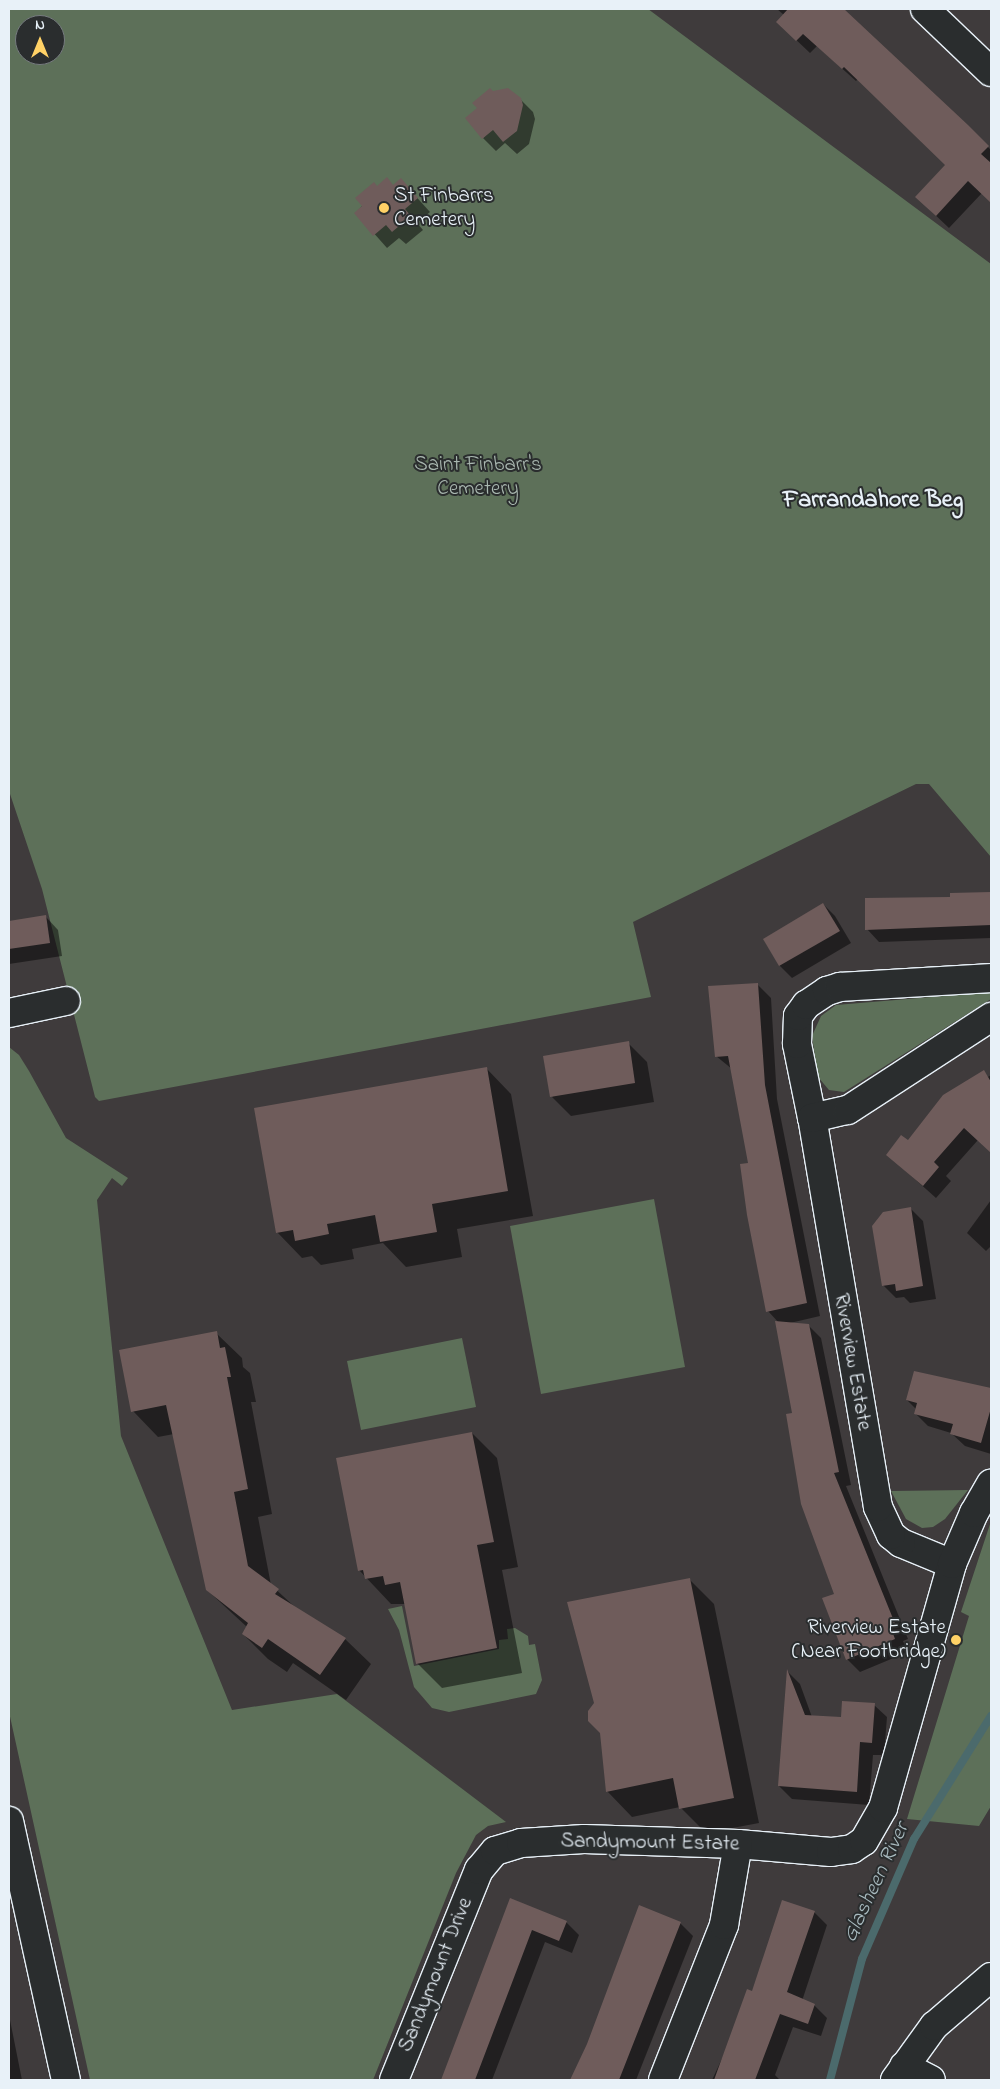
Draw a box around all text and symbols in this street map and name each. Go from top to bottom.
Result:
north arrow [15,15,65,65]
text: N [35,15,45,36]
place label: St Finbarrs Cemetery [394,183,494,233]
marker: St Finbarrs Cemetery [378,202,390,214]
park label: Saint Finbarr's Cemetery [414,452,542,502]
district label: Farrandahore Beg [783,487,963,515]
street label: Riverview Estate [828,1292,876,1432]
place label: Riverview Estate (Near Footbridge) [792,1615,946,1665]
marker: Riverview Estate (Near Footbridge) [950,1634,962,1646]
water label: Glasheen River [838,1819,916,1947]
street label: Sandymount Estate [560,1829,740,1857]
street label: Sandymount Drive [394,1894,478,2056]

